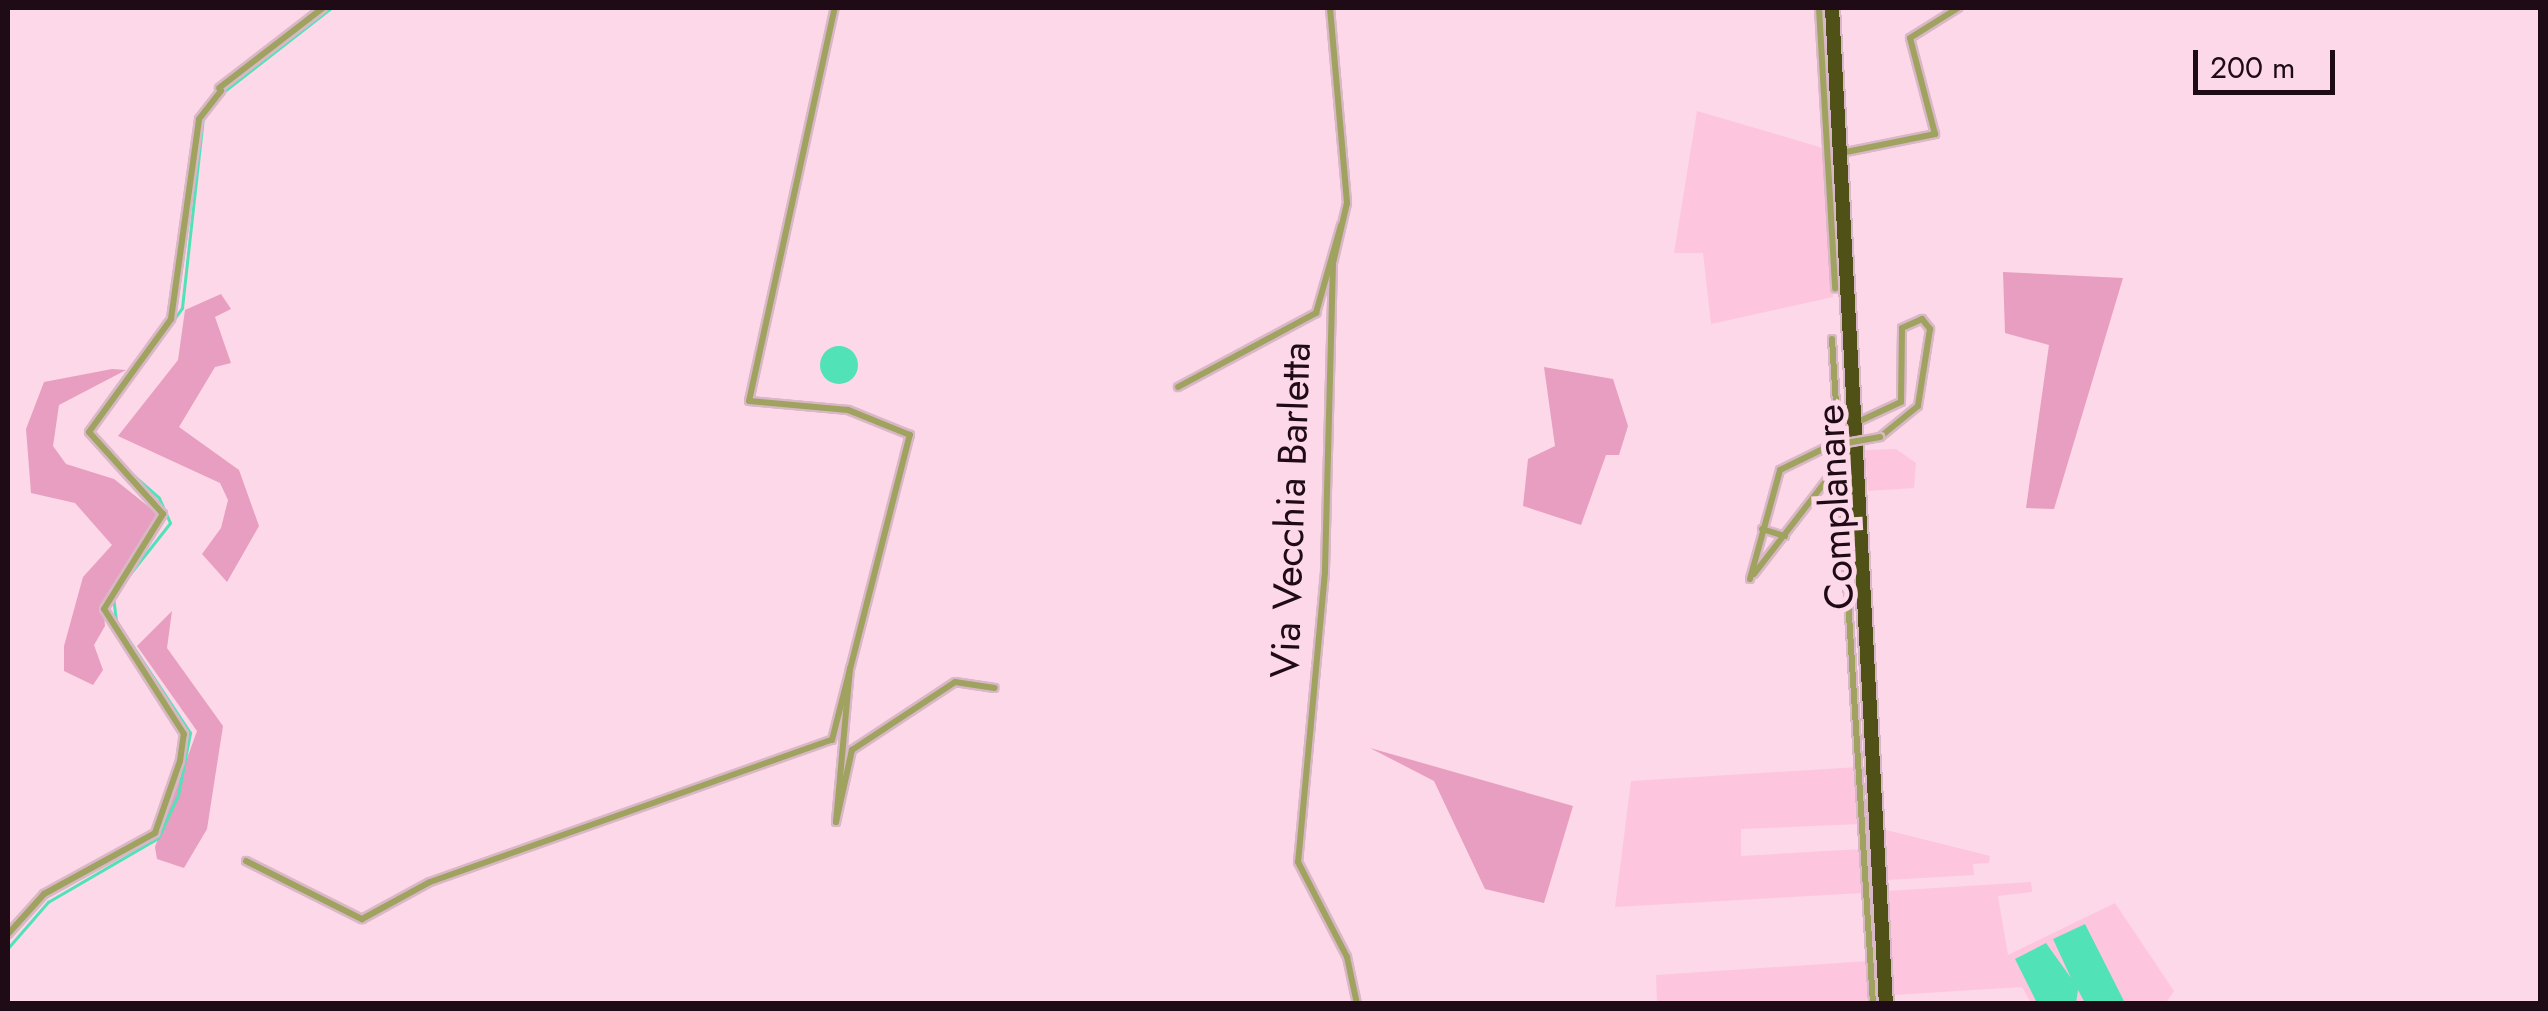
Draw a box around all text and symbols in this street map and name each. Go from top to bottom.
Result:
scale bar [2198,30,2340,92]
text: 200 m [2210,46,2295,89]
street label: Via Vecchia Barletta [1260,341,1320,679]
street label: Complanare [1805,403,1863,611]

